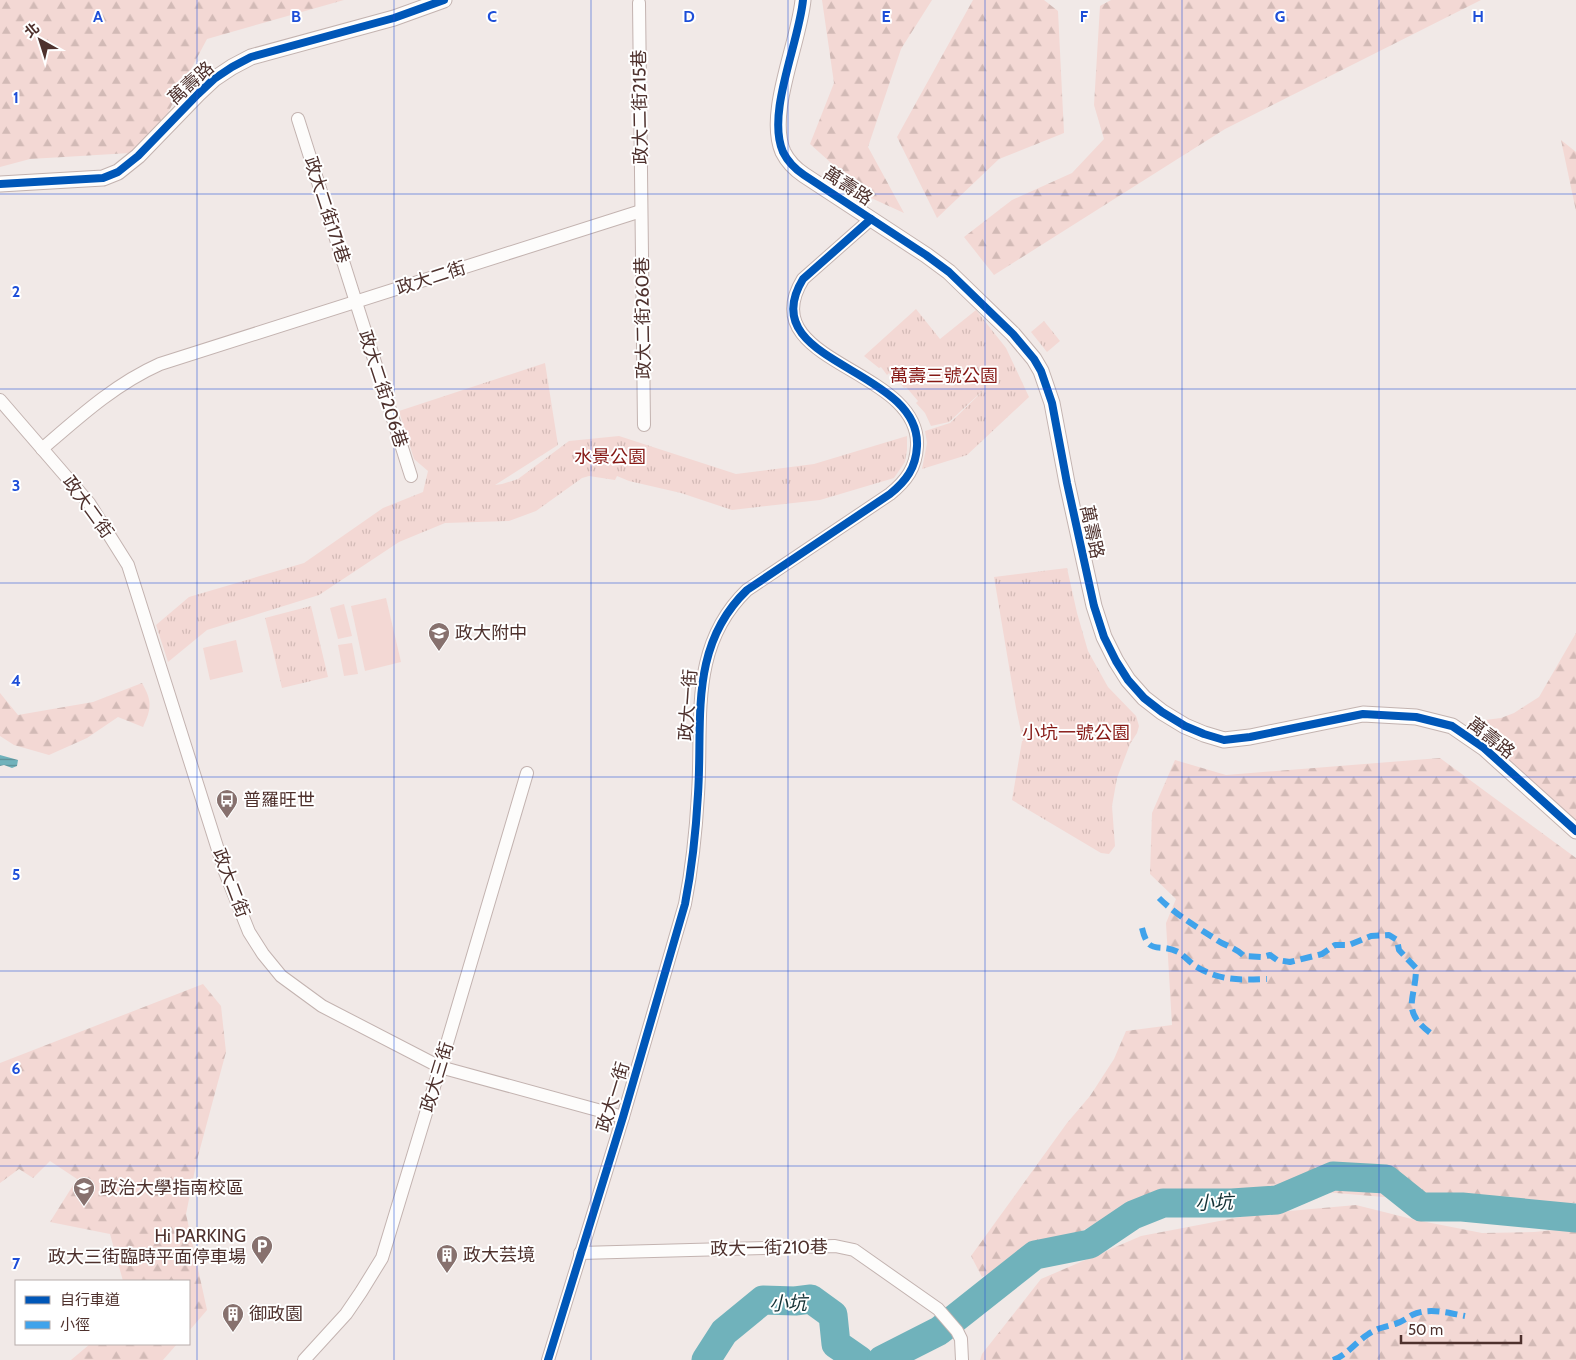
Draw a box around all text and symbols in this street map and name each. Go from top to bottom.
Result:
text: A [93,7,103,26]
text: B [291,7,301,26]
text: C [487,7,497,26]
text: D [683,7,695,26]
text: E [881,7,891,26]
text: F [1080,7,1089,26]
text: G [1275,7,1285,26]
text: H [1472,7,1484,26]
north arrow [15,15,65,65]
text: 北 [21,18,43,41]
street label: 政大二街215巷 [628,49,652,165]
street label: 萬壽路 [164,57,218,109]
text: 1 [13,88,19,107]
street label: 政大二街171巷 [299,154,355,266]
street label: 萬壽路 [819,162,877,210]
street label: 政大二街 [393,256,469,300]
street label: 政大二街260巷 [631,257,655,379]
text: 2 [12,282,20,301]
street label: 政大二街206巷 [354,327,412,451]
park label: 萬壽三號公園 [890,365,998,387]
park label: 水景公園 [574,446,646,468]
street label: 政大二街 [58,471,118,543]
text: 3 [12,476,20,495]
street label: 萬壽路 [1076,503,1108,561]
school or university icon: 政大附中 [427,621,451,652]
place label: 政大附中 [455,622,527,644]
street label: 政大一街 [675,668,701,742]
text: 4 [11,671,21,690]
street label: 萬壽路 [1463,713,1519,763]
park label: 小坑一號公園 [1022,722,1130,744]
bus stop icon: 普羅旺世 [215,788,239,819]
place label: 普羅旺世 [243,789,315,811]
street label: 政大二街 [208,845,254,921]
text: 5 [12,865,20,884]
street label: 政大三街 [416,1039,458,1115]
text: 6 [12,1059,21,1078]
street label: 政大一街 [592,1059,634,1135]
school or university icon: 政治大學指南校區 [72,1176,96,1207]
place label: 政治大學指南校區 [100,1177,244,1199]
water label: 小坑 [1195,1190,1236,1215]
place label: Hi PARKING 政大三街臨時平面停車場 [48,1225,246,1268]
parking icon: Hi PARKING 政大三街臨時平面停車場 [250,1234,274,1265]
street label: 政大一街210巷 [710,1236,828,1260]
building icon: 政大芸境 [435,1243,459,1274]
place label: 政大芸境 [463,1244,535,1266]
text: 7 [12,1254,21,1273]
legend [15,1280,190,1345]
text: 自行車道 [60,1291,120,1309]
water label: 小坑 [769,1292,810,1315]
building icon: 御政園 [221,1302,245,1333]
place label: 御政園 [249,1303,303,1325]
scale bar [1401,1312,1521,1344]
text: 小徑 [60,1316,90,1334]
text: 50 m [1408,1321,1443,1339]

